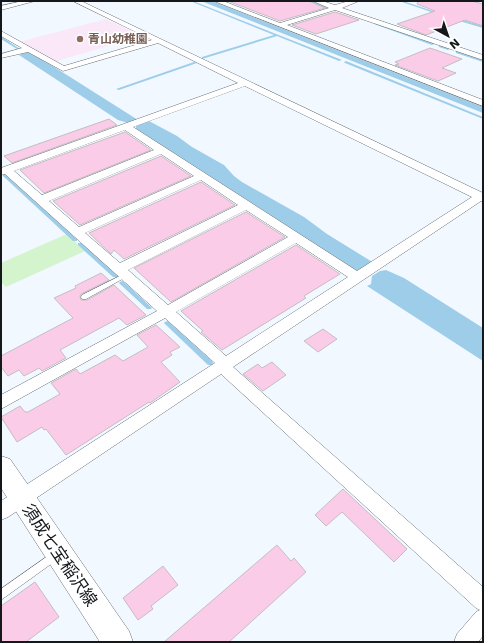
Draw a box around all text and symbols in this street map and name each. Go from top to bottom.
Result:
north arrow [428,16,468,56]
place label: 青山幼稚園 [88,32,148,46]
marker: 青山幼稚園 [75,34,85,44]
text: N [446,35,462,51]
street label: 須成七宝稲沢線 [18,500,102,610]

